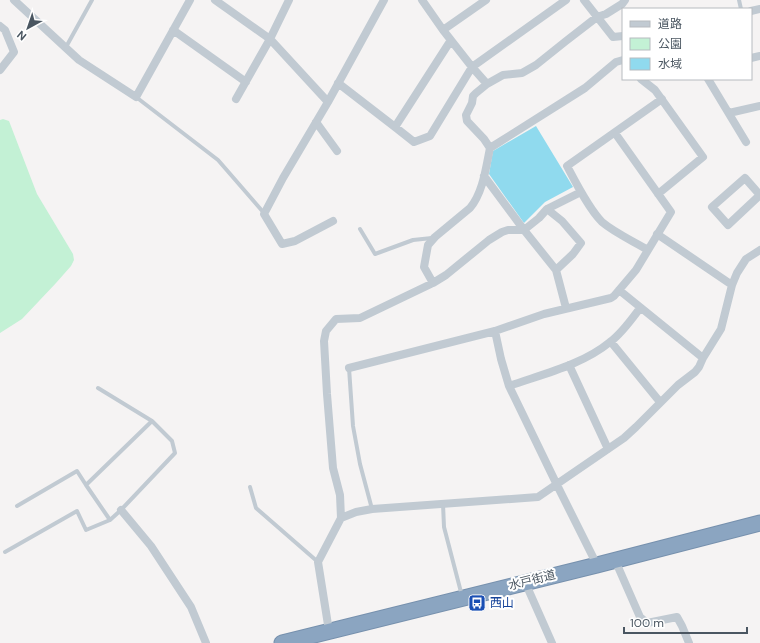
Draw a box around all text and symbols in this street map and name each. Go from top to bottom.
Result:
north arrow [8,8,48,48]
legend [622,8,752,80]
text: 道路 [658,16,682,32]
text: N [14,28,29,44]
text: 公園 [658,36,682,52]
text: 水域 [658,56,682,72]
street label: 水戸街道 [507,566,557,594]
bus stop icon: 西山 [467,593,487,613]
place label: 西山 [490,595,514,611]
scale bar [624,609,747,635]
text: 100 m [630,615,664,631]

